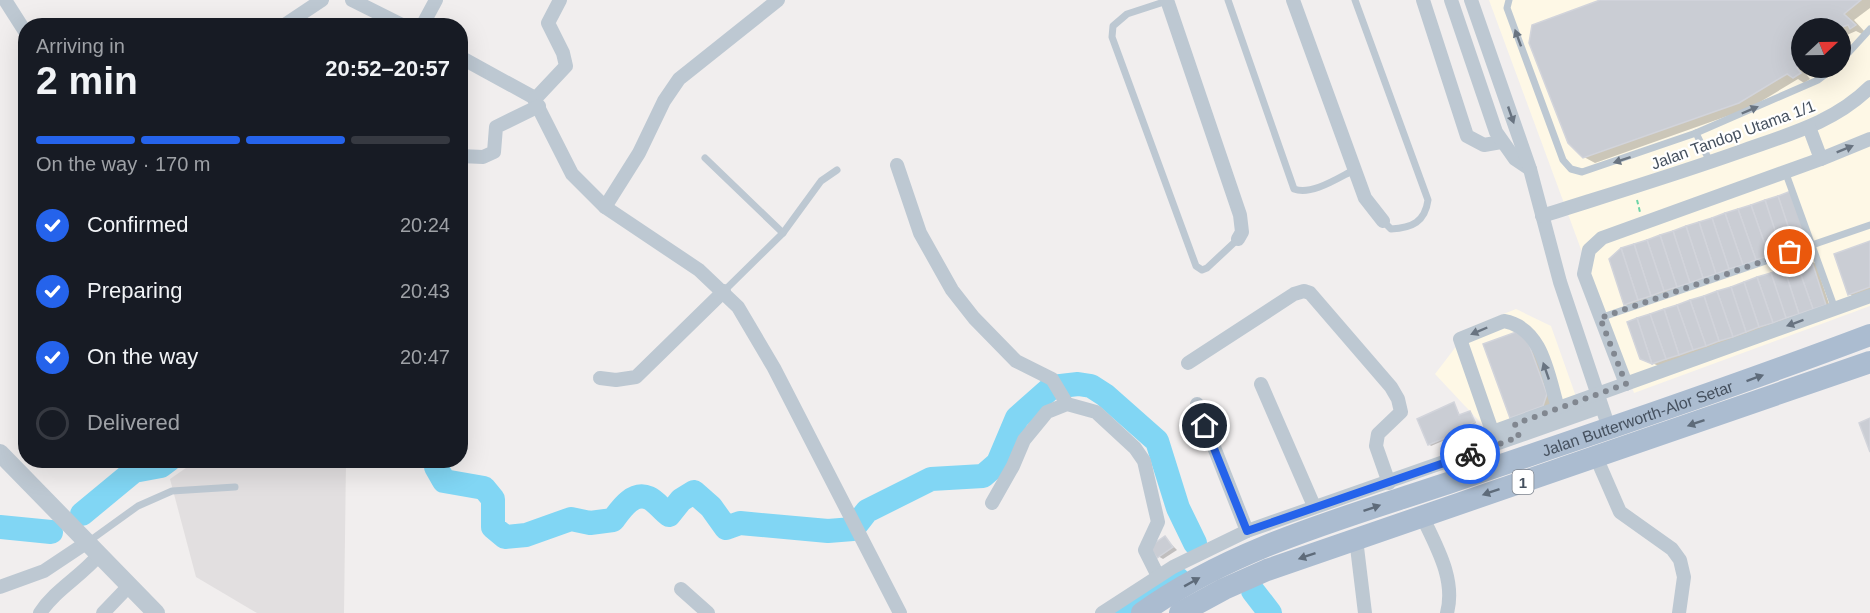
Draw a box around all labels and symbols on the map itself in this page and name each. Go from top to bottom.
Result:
north arrow [1791,18,1851,78]
one-way arrow [1513,29,1523,47]
street label: Jalan Tandop Utama 1/1 [1649,97,1817,173]
one-way arrow [1741,105,1759,114]
one-way arrow [1506,106,1516,124]
one-way arrow [1837,144,1855,154]
one-way arrow [1613,156,1631,166]
pin [1764,226,1815,277]
one-way arrow [1786,318,1804,328]
one-way arrow [1470,326,1488,336]
one-way arrow [1540,362,1550,380]
one-way arrow [1746,373,1764,383]
street label: Jalan Butterworth-Alor Setar [1540,377,1736,459]
pin [1179,400,1230,451]
one-way arrow [1687,418,1705,428]
courier [1440,424,1500,484]
road number: 1 [1512,470,1534,494]
one-way arrow [1482,488,1500,498]
one-way arrow [1363,503,1381,513]
one-way arrow [1298,552,1316,561]
one-way arrow [1183,577,1200,587]

